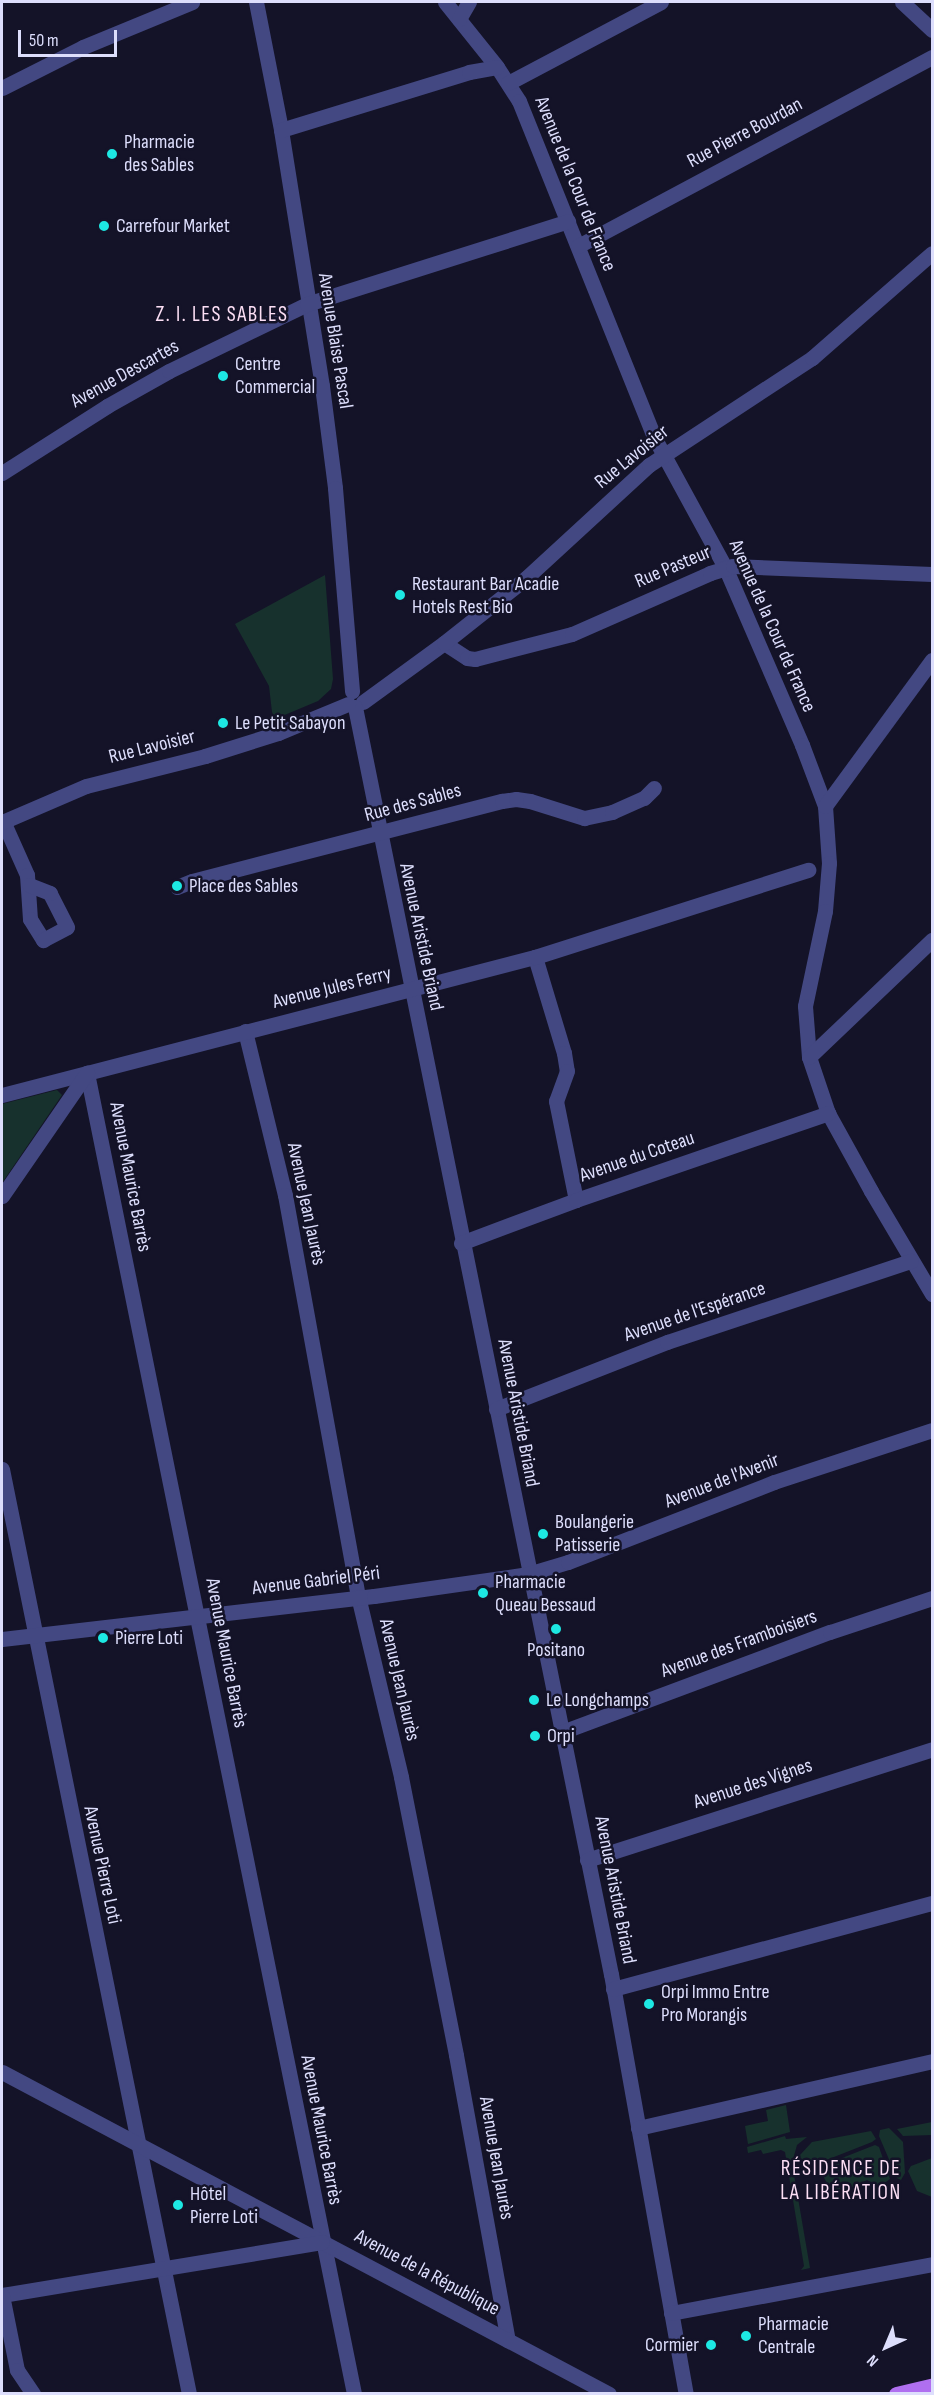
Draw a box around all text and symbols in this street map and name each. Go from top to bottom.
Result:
scale bar [21,18,120,56]
text: 50 m [29,30,59,51]
street label: Avenue de la Cour de France [529,93,621,275]
street label: Rue Pierre Bourdan [683,93,807,173]
place label: Pharmacie des Sables [124,130,195,177]
marker: Pharmacie des Sables [105,147,119,161]
place label: Carrefour Market [116,214,230,238]
marker: Carrefour Market [97,219,111,233]
street label: Avenue Blaise Pascal [312,272,358,410]
district label: Z. I. LES SABLES [155,302,289,328]
street label: Avenue Descartes [67,334,183,414]
place label: Centre Commercial [235,352,315,399]
marker: Centre Commercial [216,369,230,383]
street label: Rue Lavoisier [590,420,674,494]
street label: Avenue de la Cour de France [723,536,821,716]
street label: Rue Pasteur [632,540,714,594]
place label: Restaurant Bar Acadie Hotels Rest Bio [412,572,559,619]
marker: Restaurant Bar Acadie Hotels Rest Bio [393,588,407,602]
place label: Le Petit Sabayon [235,711,345,735]
marker: Le Petit Sabayon [216,716,230,730]
street label: Rue Lavoisier [106,725,198,769]
street label: Rue des Sables [362,779,464,827]
street label: Avenue Aristide Briand [394,861,448,1013]
place label: Place des Sables [189,874,298,898]
marker: Place des Sables [170,879,184,893]
street label: Avenue Jules Ferry [270,962,394,1014]
street label: Avenue Maurice Barrès [104,1100,156,1254]
street label: Avenue du Coteau [576,1126,698,1188]
street label: Avenue Jean Jaurès [281,1141,331,1267]
street label: Avenue de l'Espérance [621,1277,769,1347]
street label: Avenue Aristide Briand [492,1337,544,1489]
street label: Avenue de l'Avenir [661,1448,783,1514]
place label: Boulangerie Patisserie [555,1510,634,1557]
marker: Boulangerie Patisserie [536,1527,550,1541]
street label: Avenue Gabriel Péri [251,1561,381,1601]
place label: Pharmacie Queau Bessaud [495,1570,596,1617]
street label: Avenue Maurice Barrès [200,1576,252,1730]
marker: Pharmacie Queau Bessaud [476,1586,490,1600]
street label: Avenue des Framboisiers [658,1605,820,1683]
street label: Avenue Jean Jaurès [373,1617,425,1743]
marker: Positano [549,1622,563,1636]
place label: Pierre Loti [115,1626,183,1650]
marker: Pierre Loti [96,1631,110,1645]
place label: Positano [527,1638,585,1662]
place label: Le Longchamps [546,1688,649,1712]
marker: Le Longchamps [527,1693,541,1707]
place label: Orpi [547,1724,575,1748]
marker: Orpi [528,1729,542,1743]
street label: Avenue des Vignes [691,1754,815,1814]
street label: Avenue Pierre Loti [78,1804,126,1926]
street label: Avenue Aristide Briand [589,1814,641,1966]
place label: Orpi Immo Entre Pro Morangis [661,1980,769,2027]
marker: Orpi Immo Entre Pro Morangis [642,1997,656,2011]
street label: Avenue Maurice Barrès [295,2053,347,2207]
street label: Avenue Jean Jaurès [473,2095,519,2221]
district label: RÉSIDENCE DE LA LIBÉRATION [780,2156,902,2206]
place label: Hôtel Pierre Loti [190,2182,258,2229]
marker: Hôtel Pierre Loti [171,2198,185,2212]
street label: Avenue de la République [350,2225,504,2321]
place label: Pharmacie Centrale [758,2312,829,2359]
north arrow [856,2317,916,2377]
marker: Pharmacie Centrale [739,2329,753,2343]
place label: Cormier [645,2333,699,2357]
marker: Cormier [704,2338,718,2352]
text: N [863,2351,883,2370]

